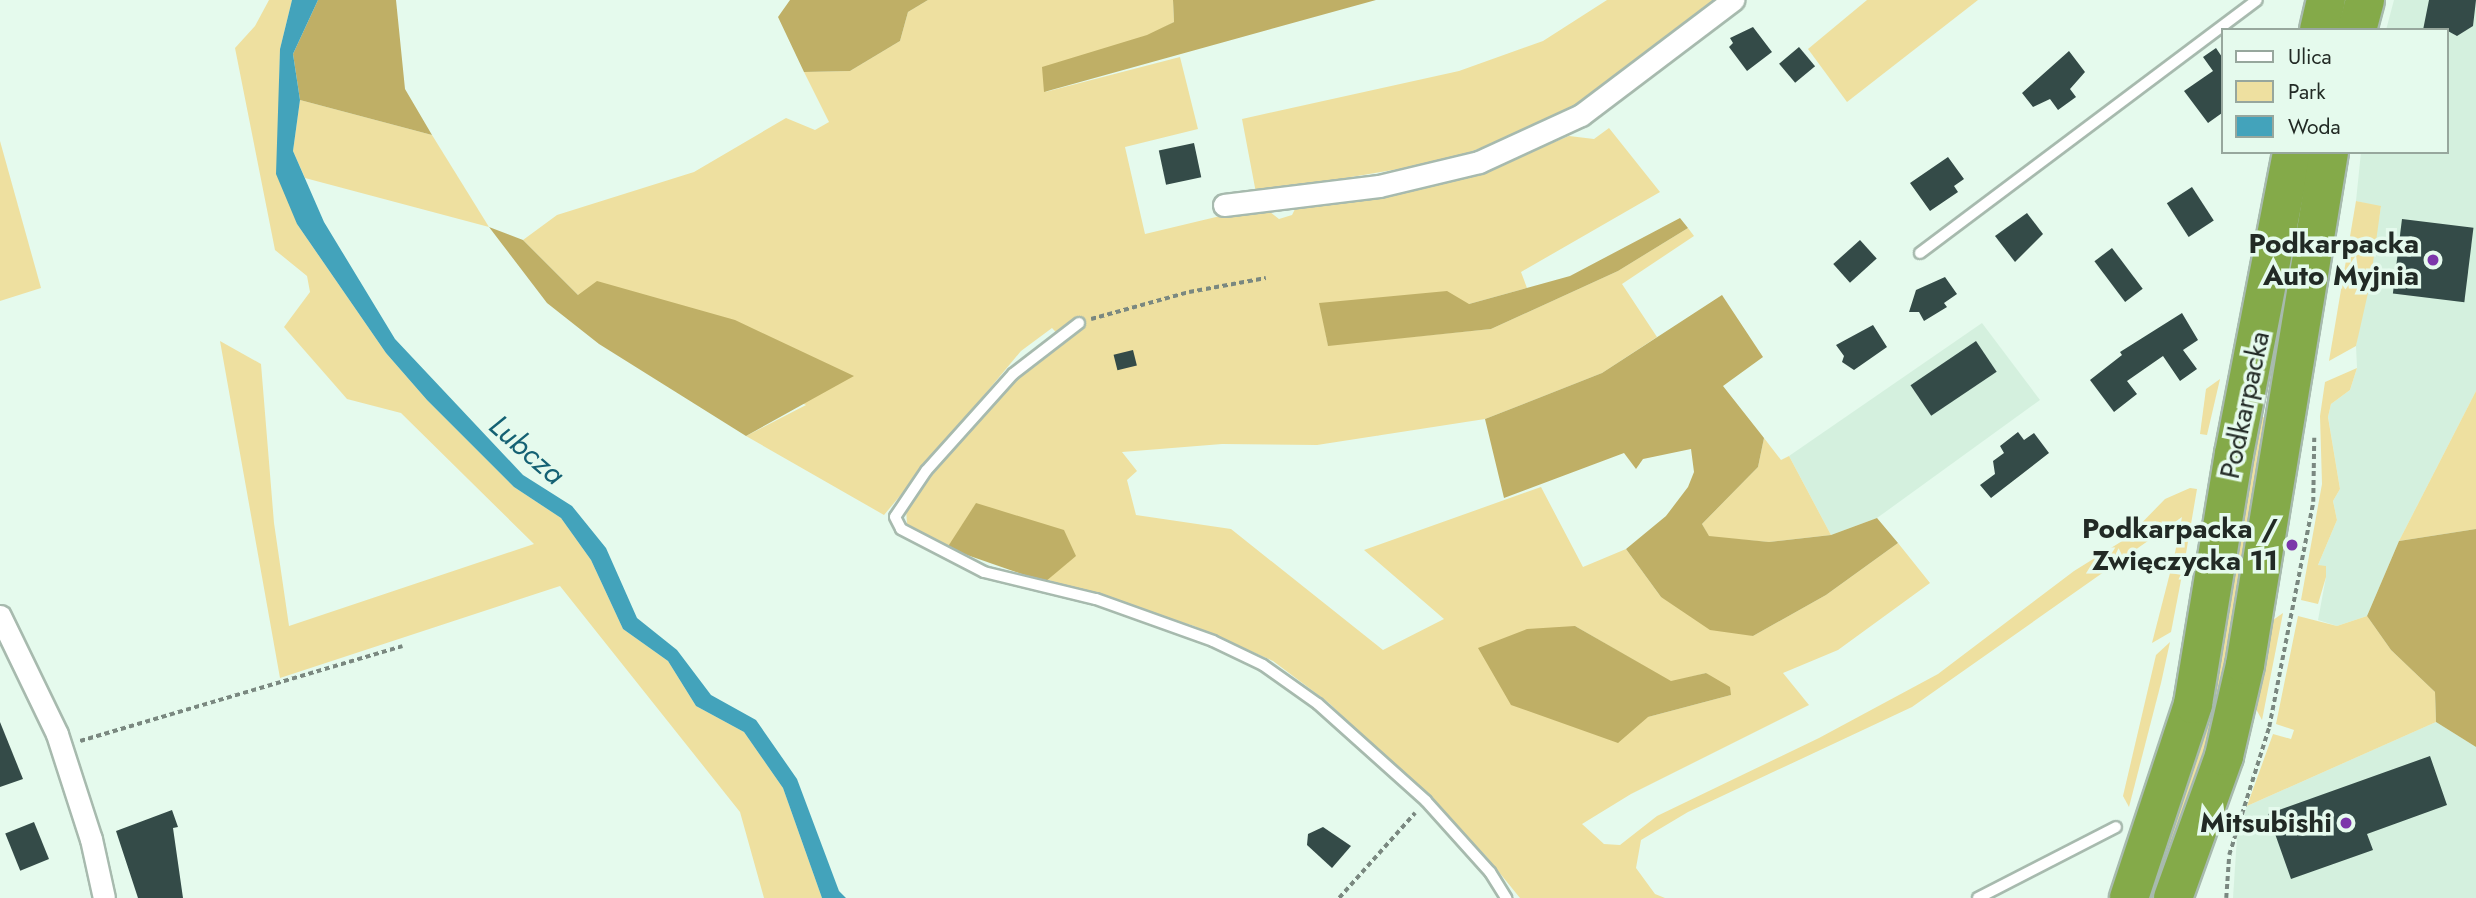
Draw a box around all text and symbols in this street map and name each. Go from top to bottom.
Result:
legend [2220,28,2448,154]
text: Ulica [2288,42,2332,72]
text: Park [2288,77,2325,107]
text: Woda [2288,112,2341,142]
place label: Podkarpacka Auto Myjnia [2248,227,2419,293]
marker: Podkarpacka Auto Myjnia [2425,252,2441,268]
street label: Podkarpacka [2213,328,2277,482]
water label: Lubcza [482,407,572,493]
place label: Podkarpacka / Zwięczycka 11 [2082,512,2278,578]
marker: Podkarpacka / Zwięczycka 11 [2284,537,2300,553]
place label: Mitsubishi [2200,806,2332,840]
marker: Mitsubishi [2338,815,2354,831]

